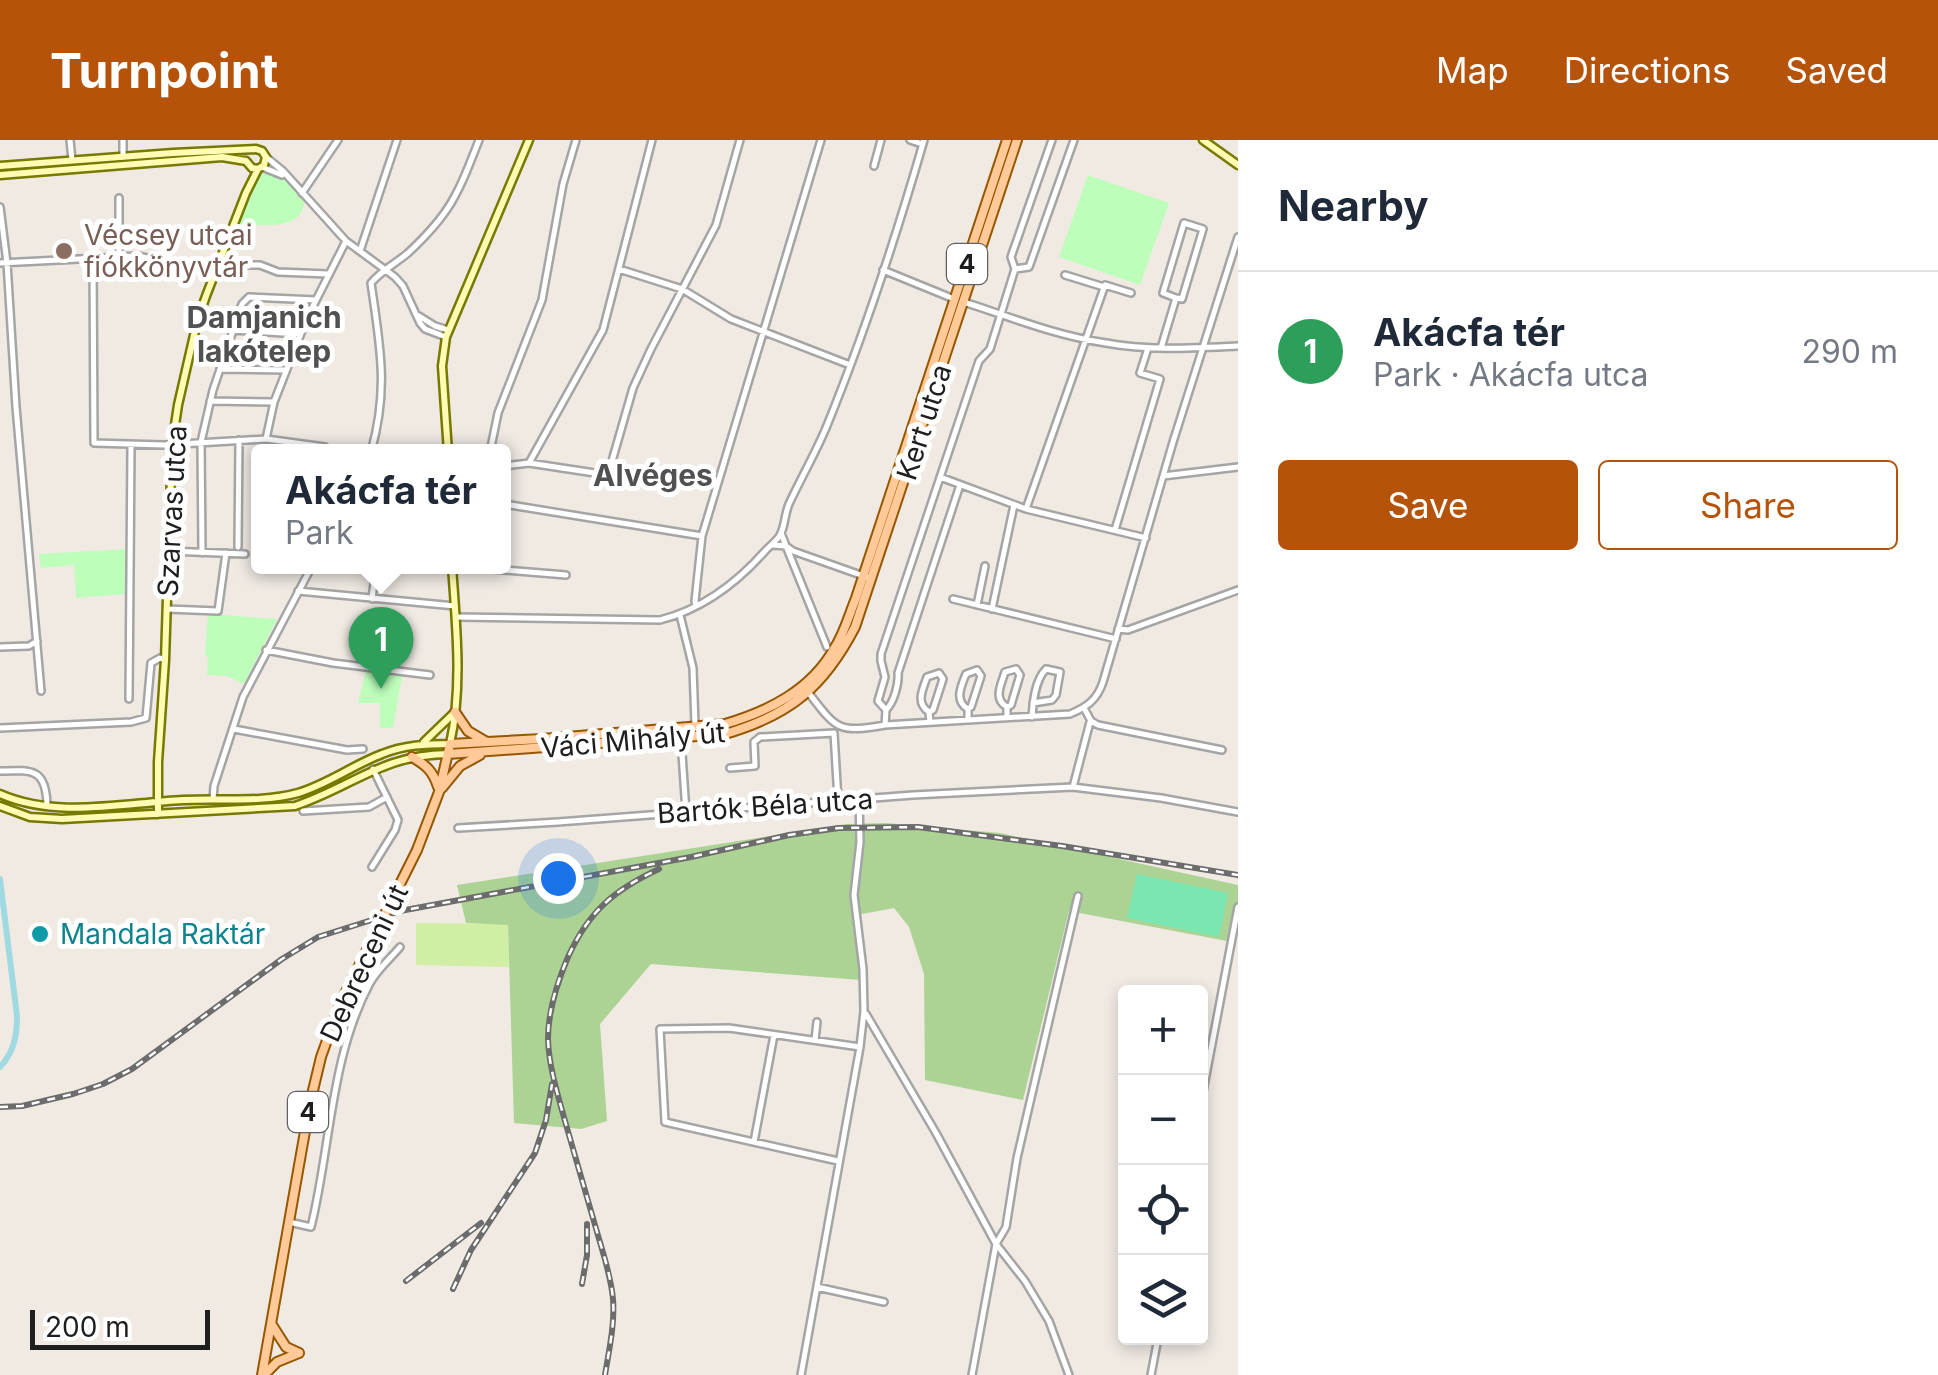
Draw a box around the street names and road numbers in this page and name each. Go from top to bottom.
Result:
road number: 4 [947,244,987,284]
street label: Kert utca [889,360,959,484]
street label: Szarvas utca [151,424,193,598]
street label: Váci Mihály út [539,715,727,765]
street label: Bartók Béla utca [656,781,874,831]
street label: Debreceni út [313,879,415,1047]
road number: 4 [288,1092,328,1132]

